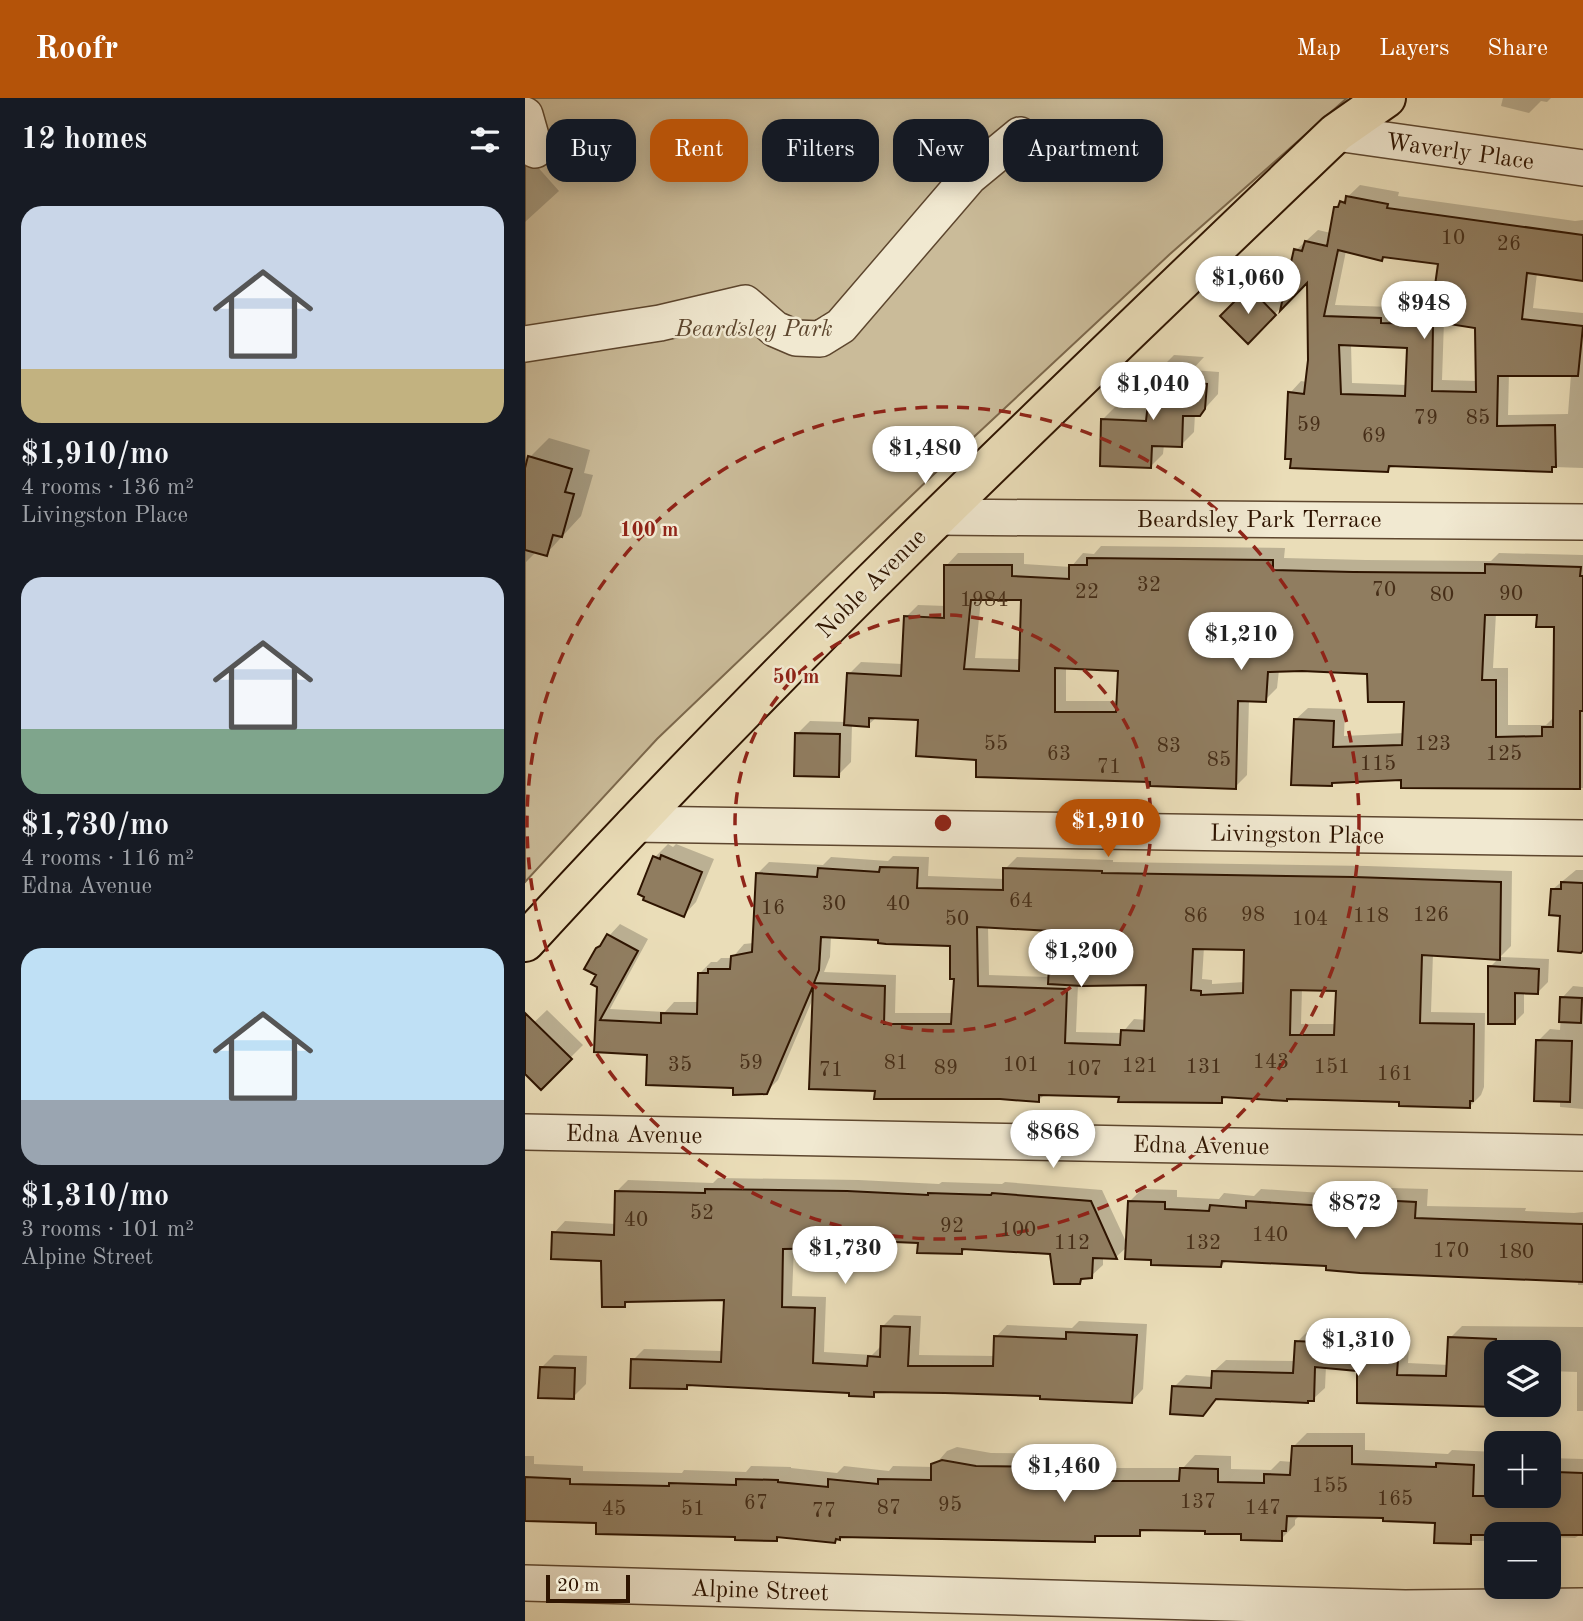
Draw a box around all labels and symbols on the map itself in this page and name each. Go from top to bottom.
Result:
street label: Waverly Place [1384,131,1535,175]
house number: 10 [1441,228,1465,249]
house number: 26 [1497,234,1521,255]
pin: $1,060 [1191,256,1305,316]
pin: $948 [1383,282,1465,341]
park label: Beardsley Park [674,318,833,342]
pin: $1,040 [1096,362,1210,422]
house number: 79 [1414,408,1438,429]
house number: 85 [1466,408,1490,429]
house number: 59 [1297,415,1321,436]
pin: $1,480 [868,426,982,486]
house number: 69 [1362,426,1386,447]
street label: Beardsley Park Terrace [1137,509,1381,533]
text: 100 m [619,520,679,541]
street label: Noble Avenue [813,525,932,644]
house number: 32 [1137,575,1161,596]
house number: 70 [1372,580,1396,601]
house number: 22 [1075,582,1099,603]
house number: 90 [1499,584,1523,605]
house number: 80 [1430,585,1454,606]
house number: 1984 [960,590,1008,611]
pin: $1,210 [1184,612,1298,672]
text: 50 m [772,667,820,688]
house number: 55 [984,734,1008,755]
house number: 123 [1415,734,1451,755]
house number: 83 [1157,736,1181,757]
house number: 63 [1047,744,1071,765]
house number: 125 [1486,744,1522,765]
house number: 85 [1207,750,1231,771]
house number: 115 [1360,754,1396,775]
house number: 71 [1097,757,1121,778]
pin: $1,910 [1051,800,1165,859]
centre of rings [931,811,955,835]
street label: Livingston Place [1210,822,1384,850]
house number: 64 [1009,891,1033,912]
house number: 30 [822,894,846,915]
house number: 40 [886,894,910,915]
house number: 16 [761,898,785,919]
house number: 98 [1241,905,1265,926]
house number: 126 [1413,905,1449,926]
house number: 86 [1184,906,1208,927]
house number: 118 [1353,906,1389,927]
house number: 50 [945,909,969,930]
house number: 104 [1292,909,1328,930]
pin: $1,200 [1024,930,1138,989]
house number: 143 [1253,1052,1289,1073]
house number: 59 [739,1053,763,1074]
house number: 81 [884,1053,908,1074]
house number: 35 [668,1055,692,1076]
house number: 101 [1003,1055,1039,1076]
house number: 121 [1122,1056,1158,1077]
house number: 131 [1186,1057,1222,1078]
house number: 151 [1314,1057,1350,1078]
house number: 89 [934,1058,958,1079]
house number: 107 [1066,1059,1102,1080]
house number: 71 [819,1060,843,1081]
house number: 161 [1377,1064,1413,1085]
pin: $868 [1012,1110,1094,1170]
street label: Edna Avenue [565,1123,703,1149]
street label: Edna Avenue [1132,1134,1270,1160]
pin: $872 [1314,1182,1396,1241]
house number: 52 [690,1203,714,1224]
house number: 40 [624,1210,648,1231]
house number: 92 [940,1216,964,1237]
house number: 100 [1000,1220,1036,1241]
house number: 140 [1252,1225,1288,1246]
pin: $1,730 [788,1226,902,1286]
house number: 112 [1054,1233,1090,1254]
house number: 132 [1185,1233,1221,1254]
house number: 170 [1433,1241,1469,1262]
house number: 180 [1498,1242,1534,1263]
pin: $1,310 [1301,1318,1415,1378]
pin: $1,460 [1007,1444,1121,1504]
house number: 155 [1312,1476,1348,1497]
house number: 165 [1377,1489,1413,1510]
house number: 137 [1180,1492,1216,1513]
house number: 67 [744,1493,768,1514]
house number: 95 [938,1495,962,1516]
house number: 87 [877,1498,901,1519]
house number: 147 [1245,1498,1281,1519]
house number: 45 [602,1499,626,1520]
house number: 51 [681,1499,705,1520]
house number: 77 [812,1501,836,1522]
scale bar [546,1572,630,1604]
street label: Alpine Street [691,1578,829,1606]

